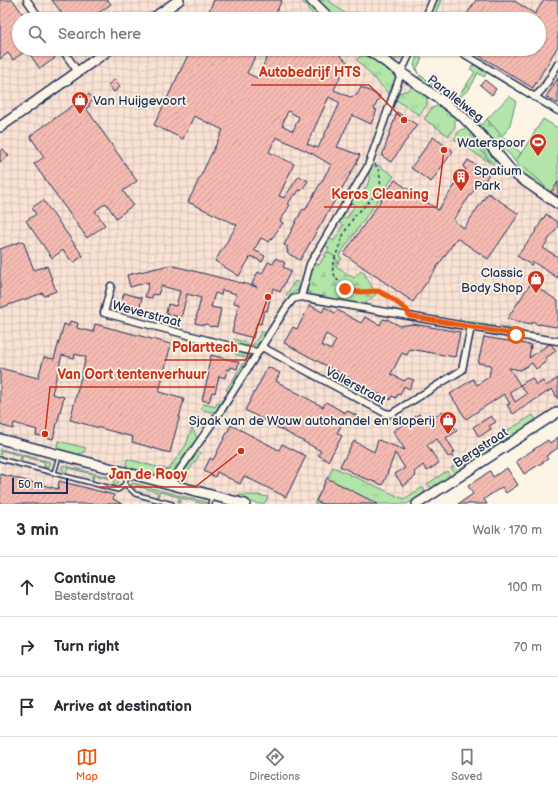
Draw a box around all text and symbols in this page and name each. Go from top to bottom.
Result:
search box [12,12,546,56]
icon: search [26,23,48,45]
text: Search here [58,25,141,44]
callout: Autobedrijf HTS [251,59,369,85]
text: Autobedrijf HTS [258,64,361,81]
street label: Parallelweg [424,72,487,126]
shop icon: Van Huijgevoort [70,90,90,115]
place label: Van Huijgevoort [93,93,186,109]
sports icon: Waterspoor [528,132,548,157]
place label: Waterspoor [457,135,525,151]
place label: Spatium Park [474,163,522,194]
building icon: Spatium Park [451,167,471,192]
callout: Keros Cleaning [324,181,437,207]
text: Keros Cleaning [331,186,429,203]
place label: Classic Body Shop [461,265,523,296]
shop icon: Classic Body Shop [526,269,546,294]
route end [336,280,354,298]
street label: Weverstraat [110,297,183,331]
route start [507,326,525,344]
callout: Polarttech [164,334,246,360]
text: Polarttech [172,339,238,356]
callout: Van Oort tentenverhuur [50,361,215,387]
street label: Vollerstraat [323,363,388,408]
text: Van Oort tentenverhuur [57,366,207,383]
shop icon: Sjaak van de Wouw autohandel en sloperij [438,410,458,435]
place label: Sjaak van de Wouw autohandel en sloperij [189,413,435,429]
street label: Bergstraat [450,424,511,471]
callout: Jan de Rooy [100,461,195,487]
text: Jan de Rooy [109,466,188,483]
scale bar [12,476,68,495]
text: 50 m [18,478,43,491]
text: 3 min [16,520,59,540]
text: Walk · 170 m [472,522,542,538]
text: Continue [54,569,116,588]
icon: ahead [16,576,38,598]
text: 100 m [507,579,542,595]
text: Besterdstraat [54,588,134,604]
icon: right [16,636,38,658]
text: Turn right [54,637,119,656]
text: 70 m [514,639,542,655]
icon: arrive [16,696,38,718]
text: Arrive at destination [54,697,192,716]
tab: Map [76,746,98,783]
tab: Directions [249,746,300,783]
tab: Saved [451,746,482,783]

